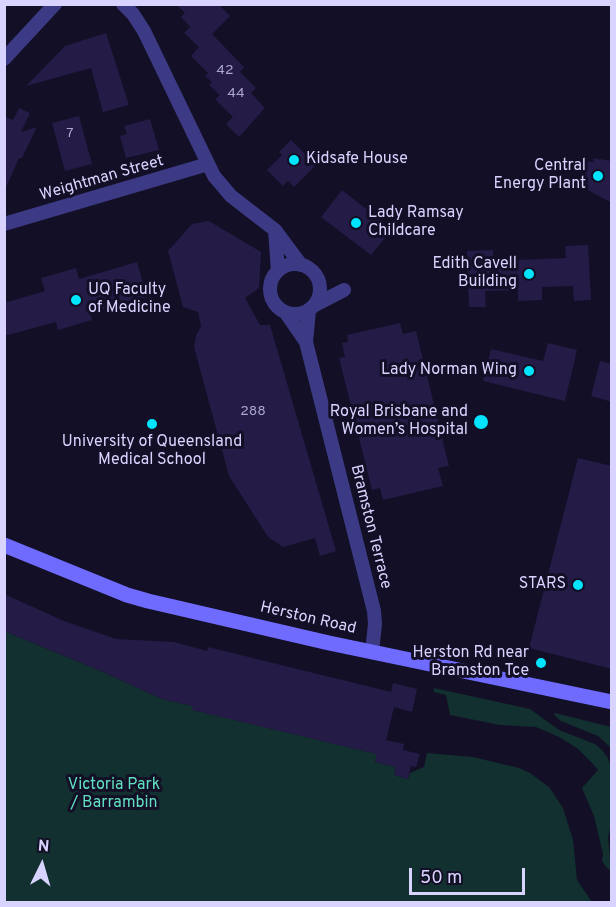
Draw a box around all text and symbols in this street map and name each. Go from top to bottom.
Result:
house number: 42 [216,63,234,79]
house number: 44 [227,86,245,102]
house number: 7 [66,126,74,142]
place label: Kidsafe House [306,150,408,170]
street label: Weightman Street [38,152,166,206]
marker: Kidsafe House [287,153,301,167]
place label: Central Energy Plant [494,157,586,195]
marker: Central Energy Plant [591,169,605,183]
place label: Lady Ramsay Childcare [368,204,464,242]
marker: Lady Ramsay Childcare [349,216,363,230]
place label: Edith Cavell Building [433,255,517,293]
marker: Edith Cavell Building [522,267,536,281]
place label: UQ Faculty of Medicine [88,281,171,319]
marker: UQ Faculty of Medicine [69,293,83,307]
place label: Lady Norman Wing [381,361,517,381]
marker: Lady Norman Wing [522,364,536,378]
place label: Royal Brisbane and Women’s Hospital [330,403,468,441]
house number: 288 [240,404,266,420]
marker: Royal Brisbane and Women’s Hospital [472,413,490,431]
marker: University of Queensland Medical School [145,417,159,431]
place label: University of Queensland Medical School [62,433,242,471]
street label: Bramston Terrace [345,463,395,591]
place label: STARS [519,575,566,595]
marker: STARS [571,578,585,592]
street label: Herston Road [258,599,358,639]
place label: Herston Rd near Bramston Tce [412,644,529,682]
marker: Herston Rd near Bramston Tce [534,656,548,670]
park label: Victoria Park / Barrambin [68,776,160,814]
north arrow [12,835,72,895]
text: N [37,837,50,858]
scale bar [412,856,528,894]
text: 50 m [420,867,462,890]

